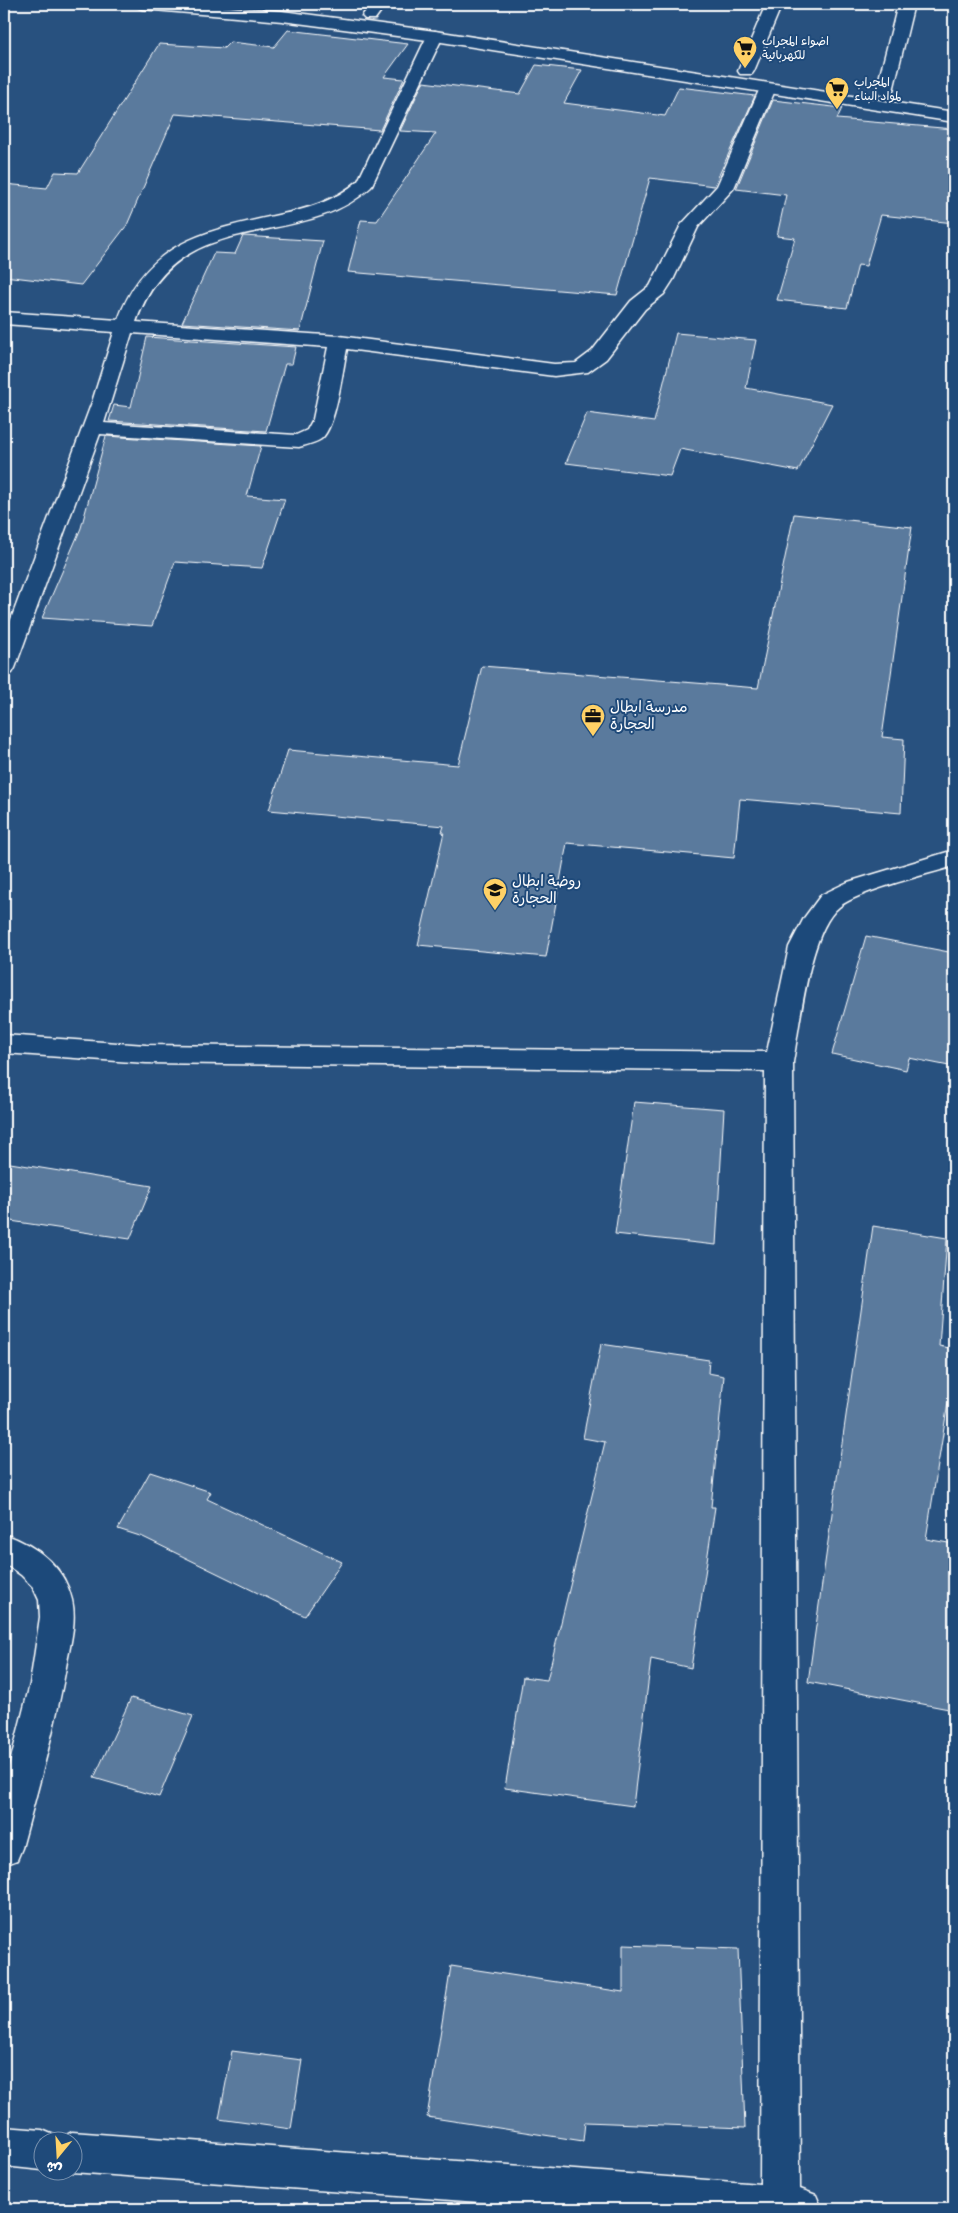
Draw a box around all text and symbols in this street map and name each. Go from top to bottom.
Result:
place label: اضواء المجراب للكهربائية [762,30,829,66]
supermarket icon: اضواء المجراب للكهربائية [732,35,758,69]
place label: المجراب لمواد البناء [854,71,902,107]
supermarket icon: المجراب لمواد البناء [824,76,850,110]
place label: مدرسة ابطال الحجارة [610,694,688,737]
office icon: مدرسة ابطال الحجارة [580,703,606,737]
place label: روضة ابطال الحجارة [512,868,581,911]
school or university icon: روضة ابطال الحجارة [482,877,508,911]
north arrow [32,2130,82,2180]
text: ش [43,2154,65,2182]

